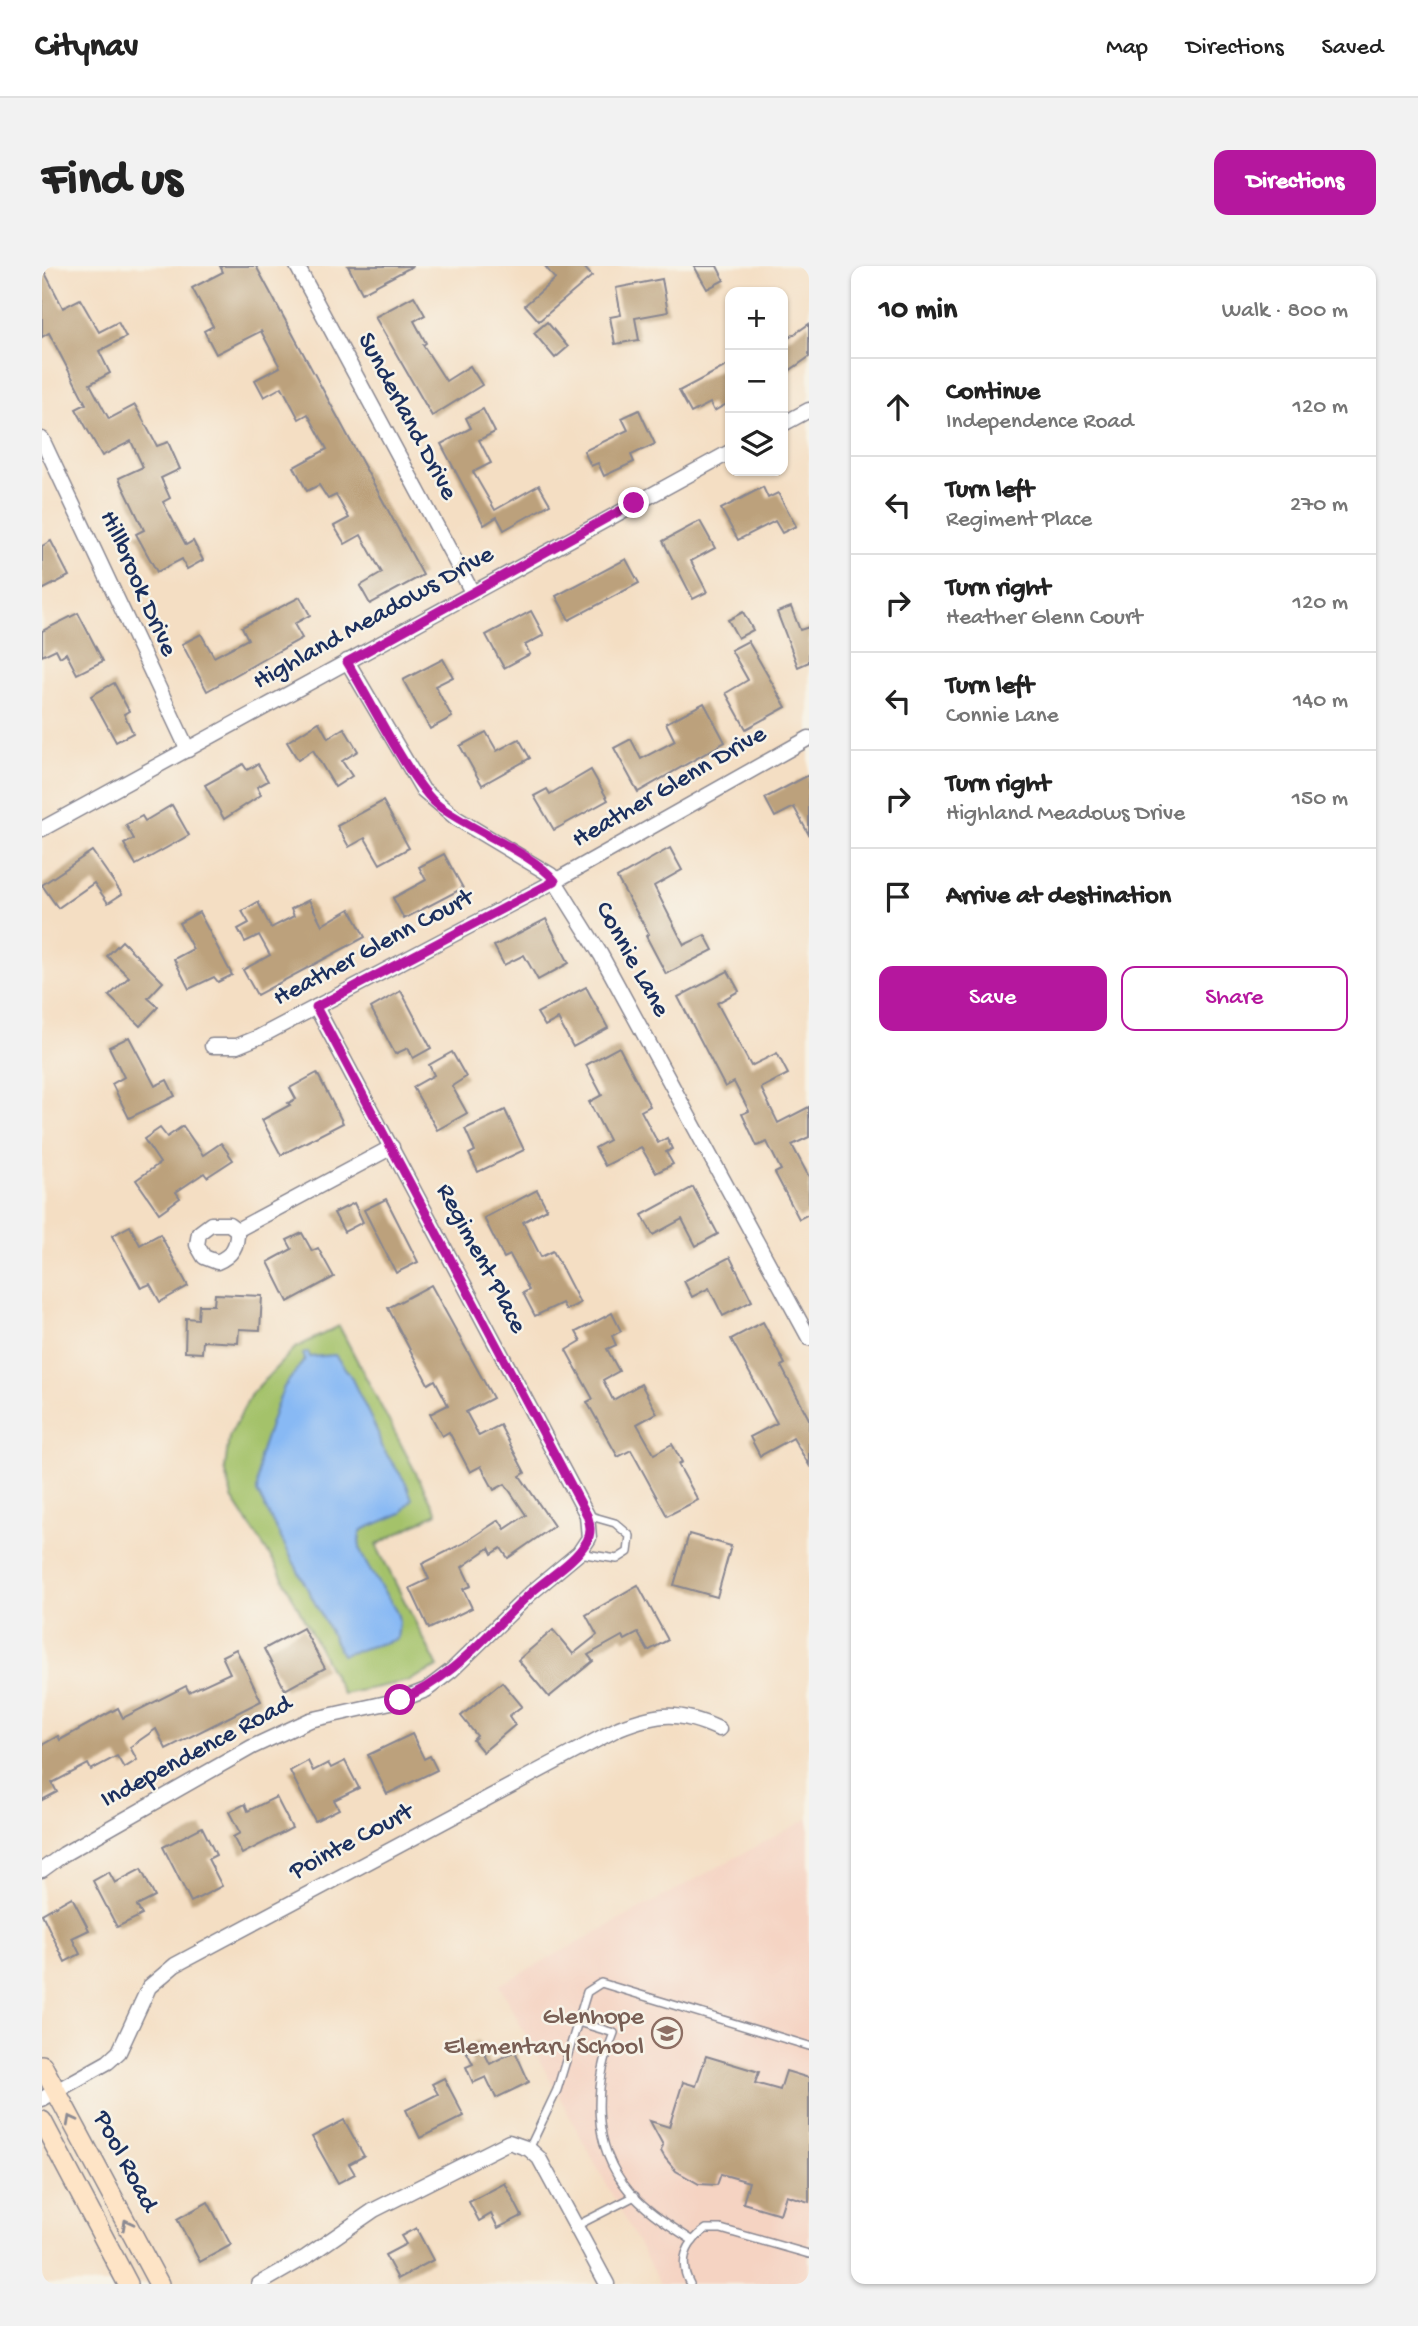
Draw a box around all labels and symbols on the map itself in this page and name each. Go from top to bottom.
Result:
street label: Sunderland Drive [349,328,463,506]
route end [618,487,649,518]
street label: Hillbrook Drive [91,506,183,662]
street label: Highland Meadows Drive [248,540,500,698]
street label: Heather Glenn Drive [567,720,773,856]
street label: Heather Glenn Court [269,882,481,1015]
street label: Connie Lane [587,897,676,1024]
street label: Regiment Place [428,1179,533,1340]
route start [384,1684,415,1715]
street label: Independence Road [96,1689,299,1816]
street label: Pointe Court [284,1796,421,1889]
place label: Glenhope Elementary School [444,2003,645,2064]
school or university icon: Glenhope Elementary School [650,2016,684,2050]
street label: Pool Road [84,2105,164,2219]
one-way arrow [66,2115,80,2127]
one-way arrow [121,2219,135,2231]

